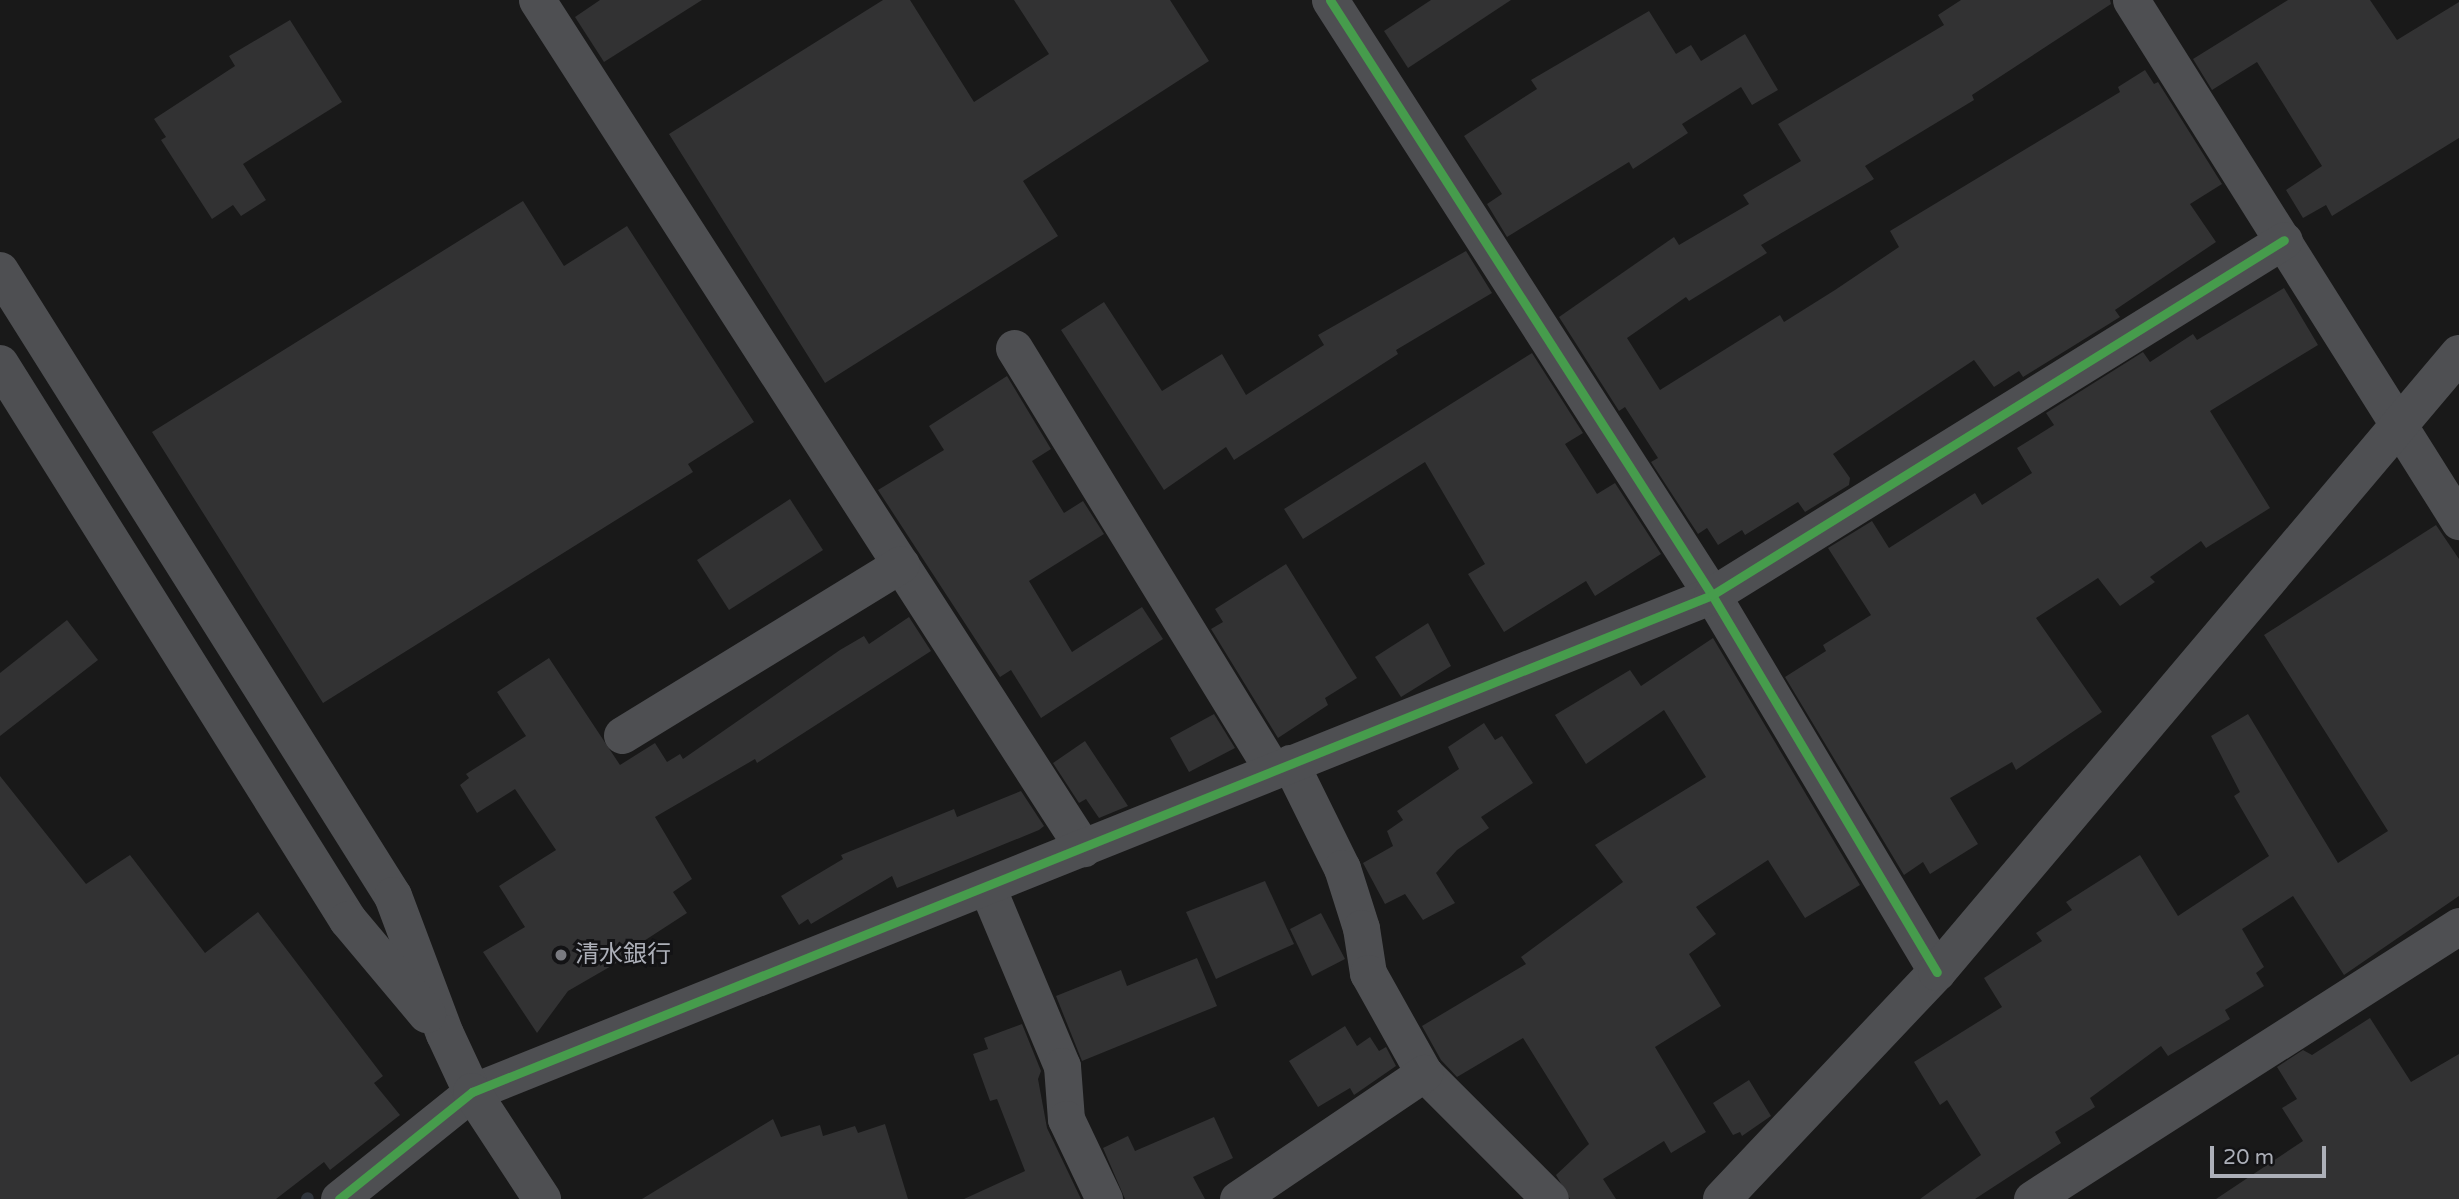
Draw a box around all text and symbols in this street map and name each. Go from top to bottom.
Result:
place label: 清水銀行 [575,941,671,969]
marker: 清水銀行 [553,947,569,963]
scale bar [2214,1132,2330,1176]
text: 20 m [2223,1145,2274,1170]

